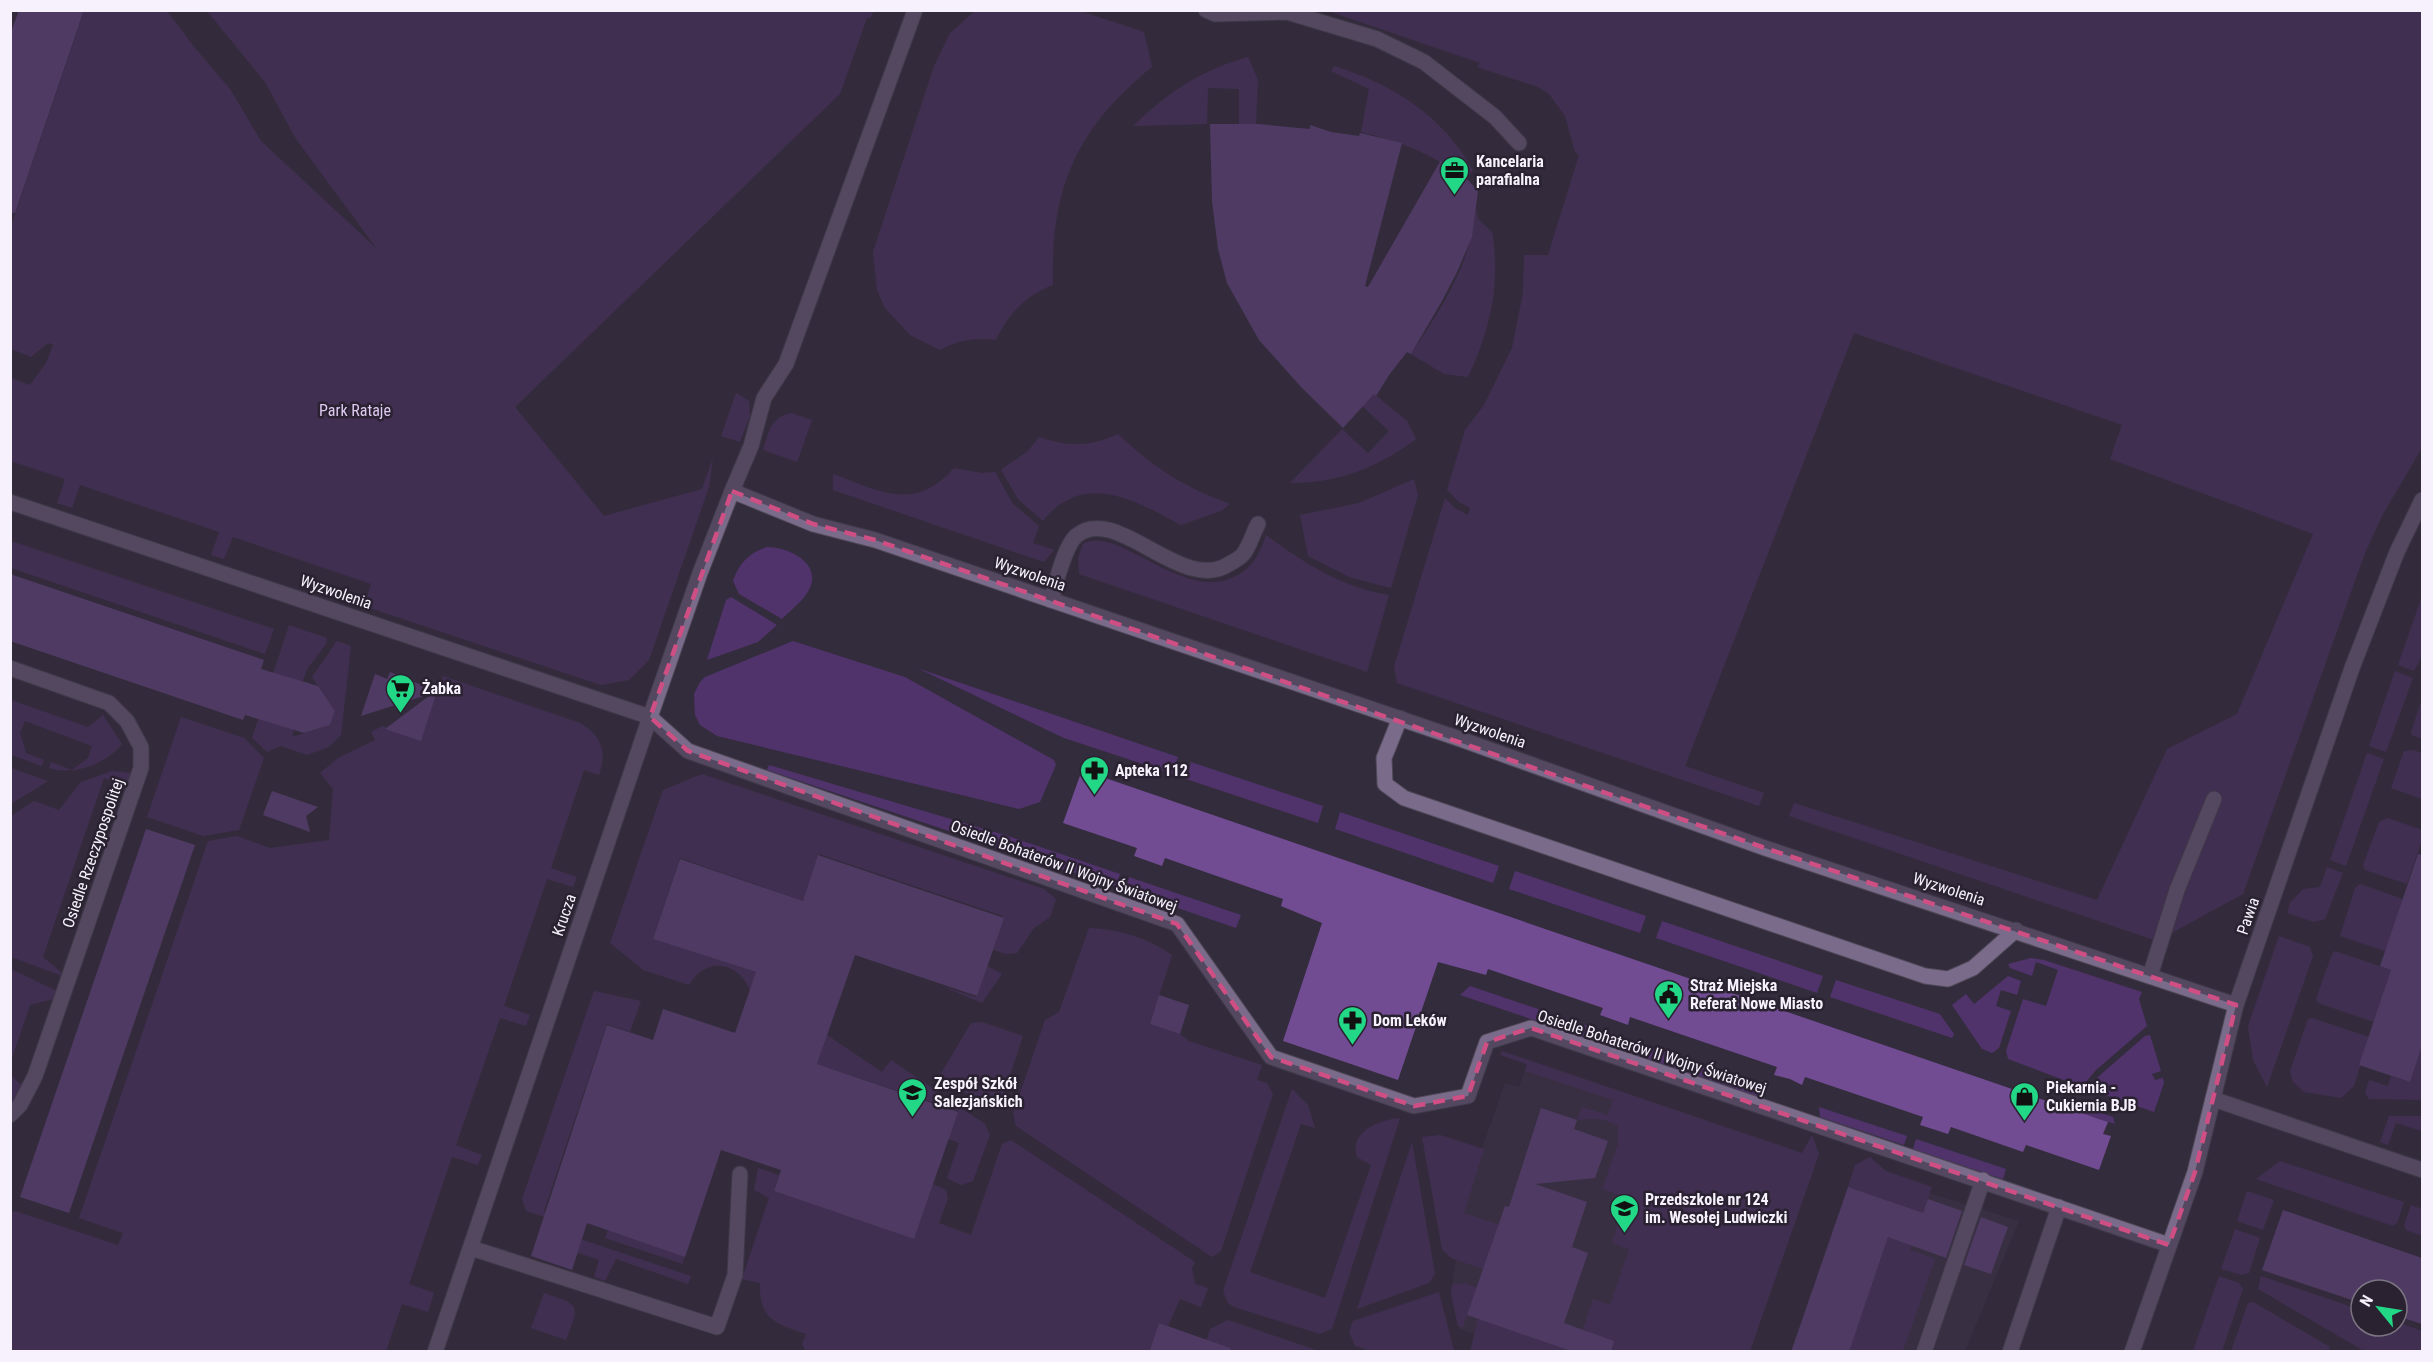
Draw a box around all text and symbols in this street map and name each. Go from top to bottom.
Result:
place label: Kancelaria parafialna [1476,152,1544,189]
office icon: Kancelaria parafialna [1439,154,1471,196]
park label: Park Rataje [319,401,391,420]
street label: Wyzwolenia [992,553,1068,595]
street label: Wyzwolenia [298,571,374,613]
supermarket icon: Żabka [385,672,417,714]
place label: Żabka [422,679,462,698]
street label: Wyzwolenia [1452,710,1528,752]
pharmacy icon: Apteka 112 [1078,754,1110,796]
place label: Apteka 112 [1115,761,1188,780]
street label: Osiedle Rzeczypospolitej [58,776,128,930]
street label: Osiedle Bohaterów II Wojny Światowej [948,816,1180,916]
street label: Wyzwolenia [1911,868,1987,910]
street label: Krucza [548,891,580,939]
street label: Pawia [2233,895,2263,937]
place label: Straż Miejska Referat Nowe Miasto [1690,976,1823,1013]
public building icon: Straż Miejska Referat Nowe Miasto [1653,978,1685,1020]
pharmacy icon: Dom Leków [1336,1004,1368,1046]
street label: Osiedle Bohaterów II Wojny Światowej [1535,1006,1769,1098]
place label: Dom Leków [1373,1011,1447,1030]
place label: Zespół Szkół Salezjańskich [934,1074,1023,1111]
school or university icon: Zespół Szkół Salezjańskich [897,1076,929,1118]
place label: Piekarnia - Cukiernia BJB [2046,1078,2137,1115]
shop icon: Piekarnia - Cukiernia BJB [2009,1080,2041,1122]
place label: Przedszkole nr 124 im. Wesołej Ludwiczki [1645,1190,1787,1227]
school or university icon: Przedszkole nr 124 im. Wesołej Ludwiczki [1608,1192,1640,1234]
north arrow [2349,1278,2409,1338]
text: N [2356,1292,2377,1310]

